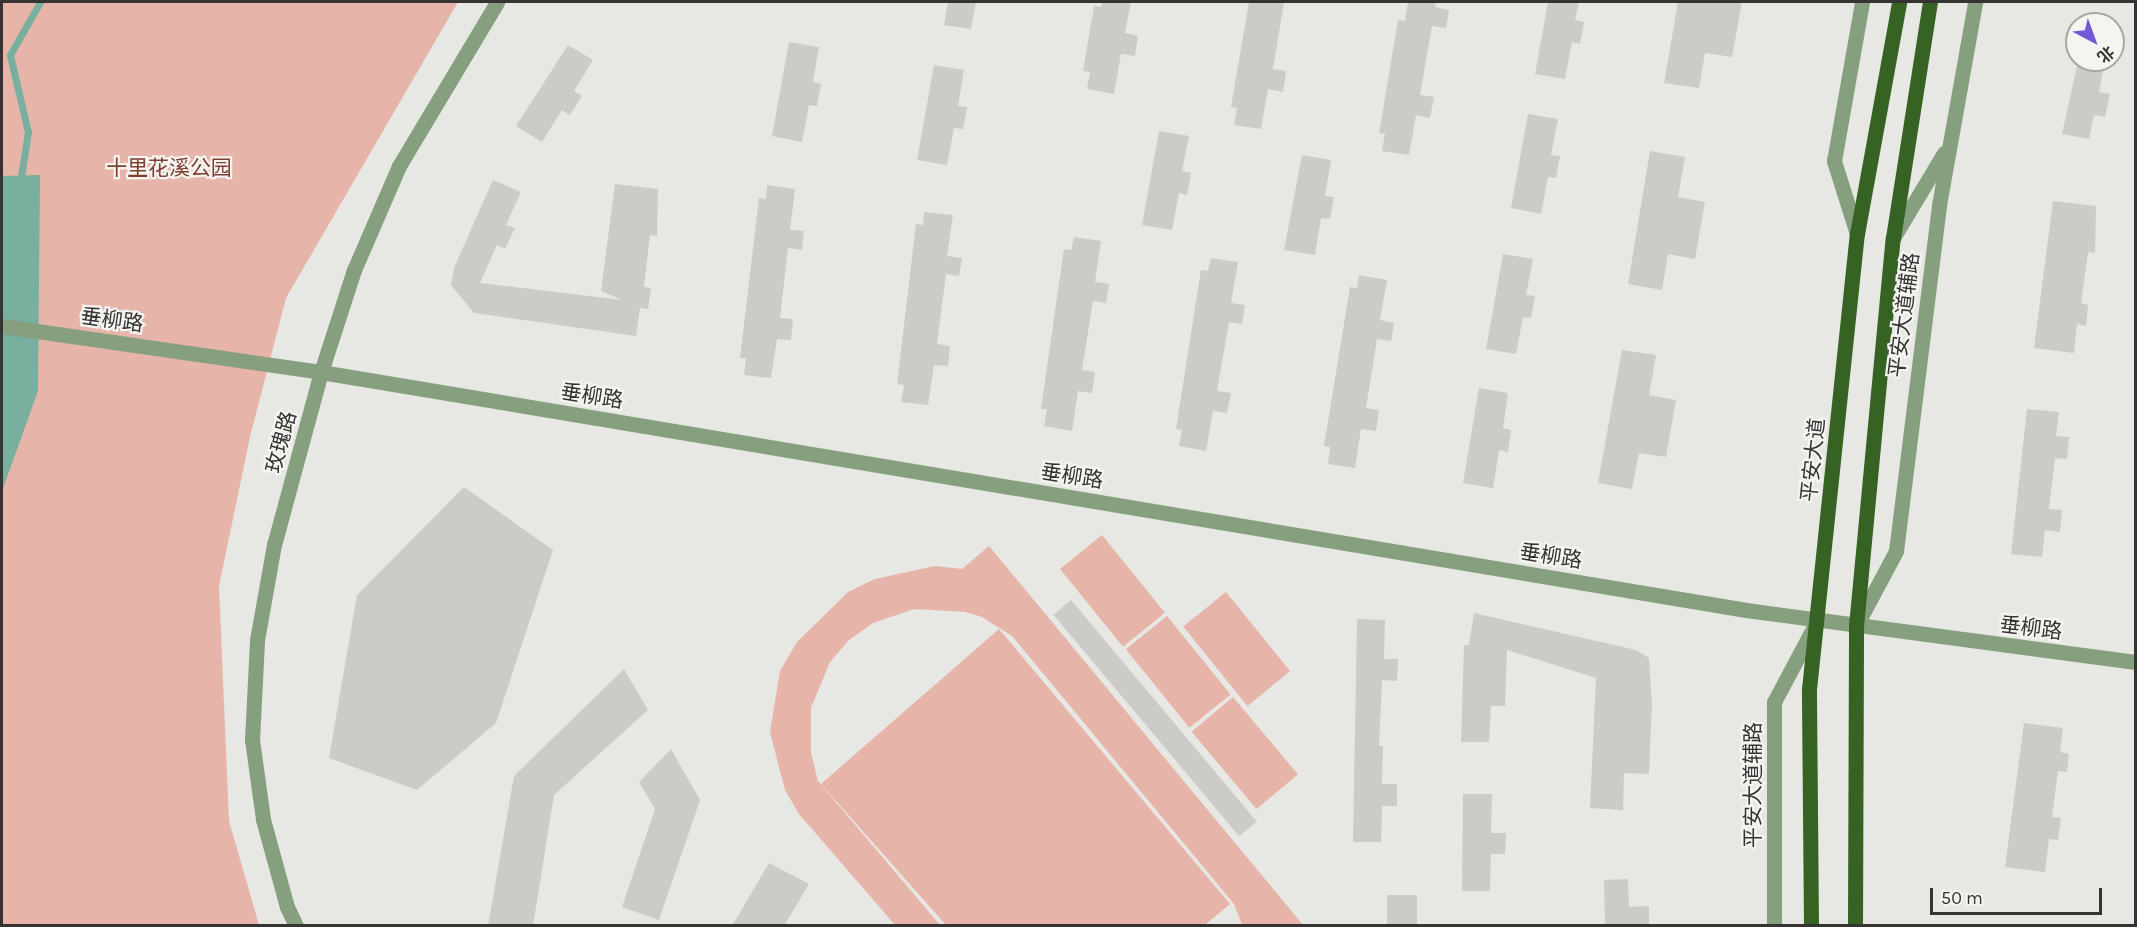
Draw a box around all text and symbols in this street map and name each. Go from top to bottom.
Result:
north arrow [2065,12,2125,72]
text: 北 [2094,42,2118,67]
park label: 十里花溪公园 [106,155,232,181]
street label: 平安大道辅路 [1884,251,1924,379]
street label: 垂柳路 [79,303,145,337]
street label: 垂柳路 [559,379,625,413]
street label: 玫瑰路 [261,408,301,476]
street label: 平安大道 [1796,417,1830,503]
street label: 垂柳路 [1039,459,1105,493]
street label: 垂柳路 [1518,539,1584,573]
street label: 垂柳路 [1998,612,2064,644]
street label: 平安大道辅路 [1740,722,1766,848]
scale bar [1933,876,2106,914]
text: 50 m [1941,887,1983,909]

